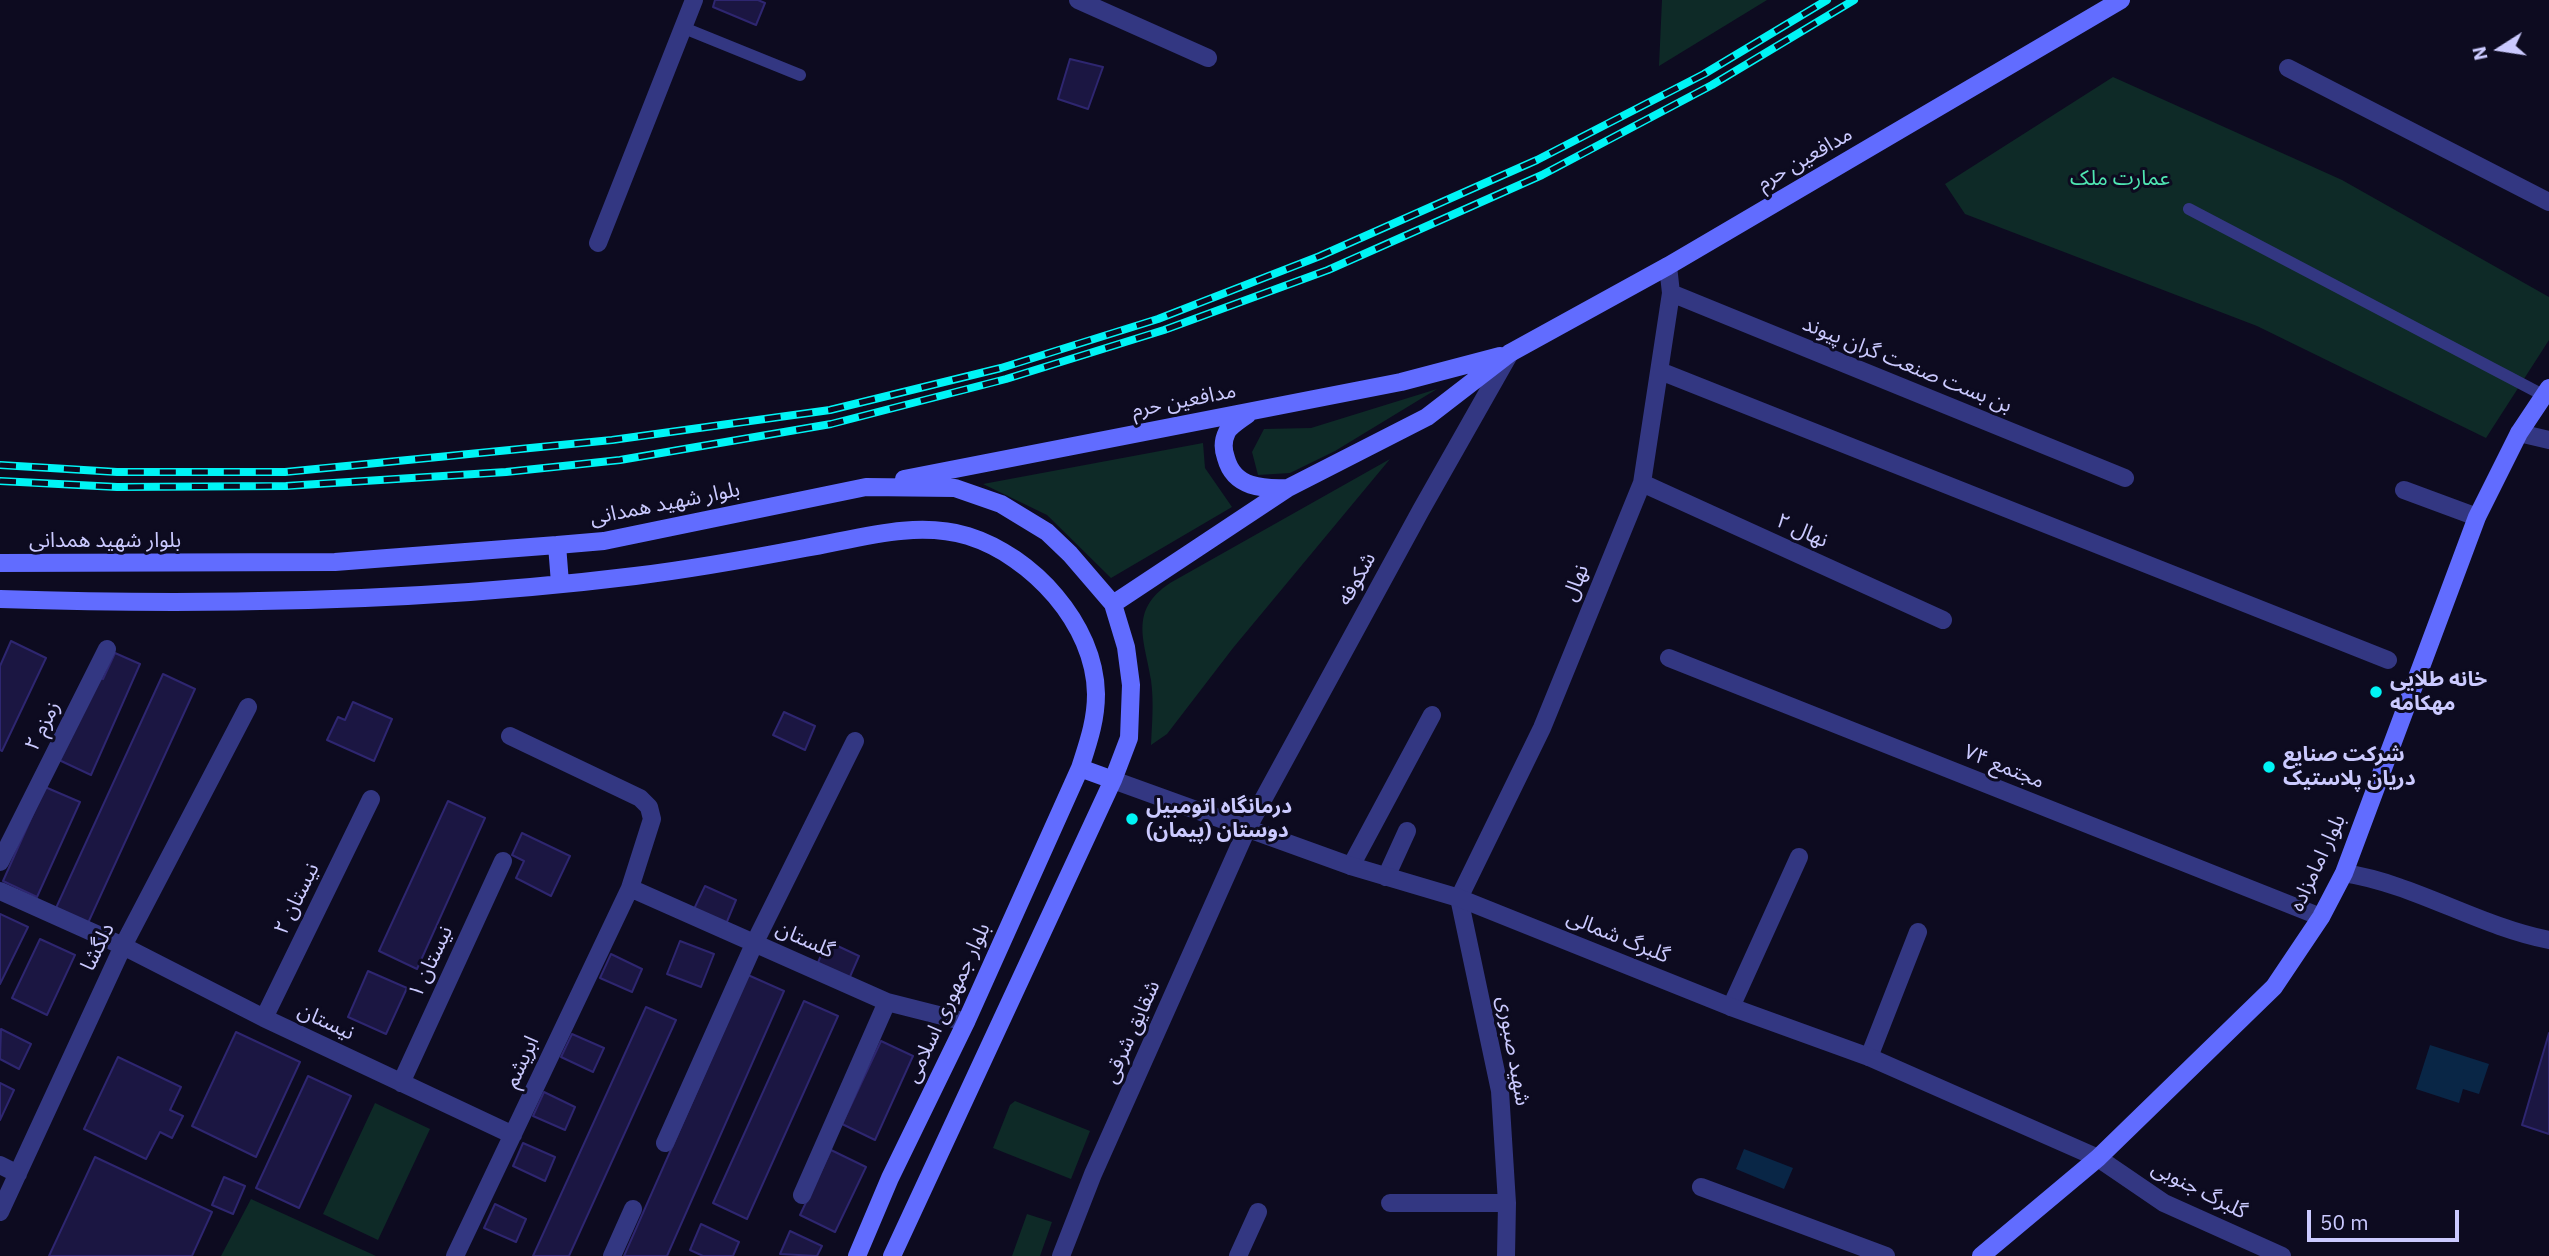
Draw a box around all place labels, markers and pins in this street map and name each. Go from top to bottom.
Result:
place label: خانه طلایی مهکامه [2390,667,2487,717]
marker: خانه طلایی مهکامه [2368,684,2384,700]
place label: شرکت صنایع دریان پلاستیک [2283,742,2416,792]
marker: شرکت صنایع دریان پلاستیک [2261,759,2277,775]
place label: درمانگاه اتومبیل دوستان (پیمان) [1146,794,1292,844]
marker: درمانگاه اتومبیل دوستان (پیمان) [1124,811,1140,827]

